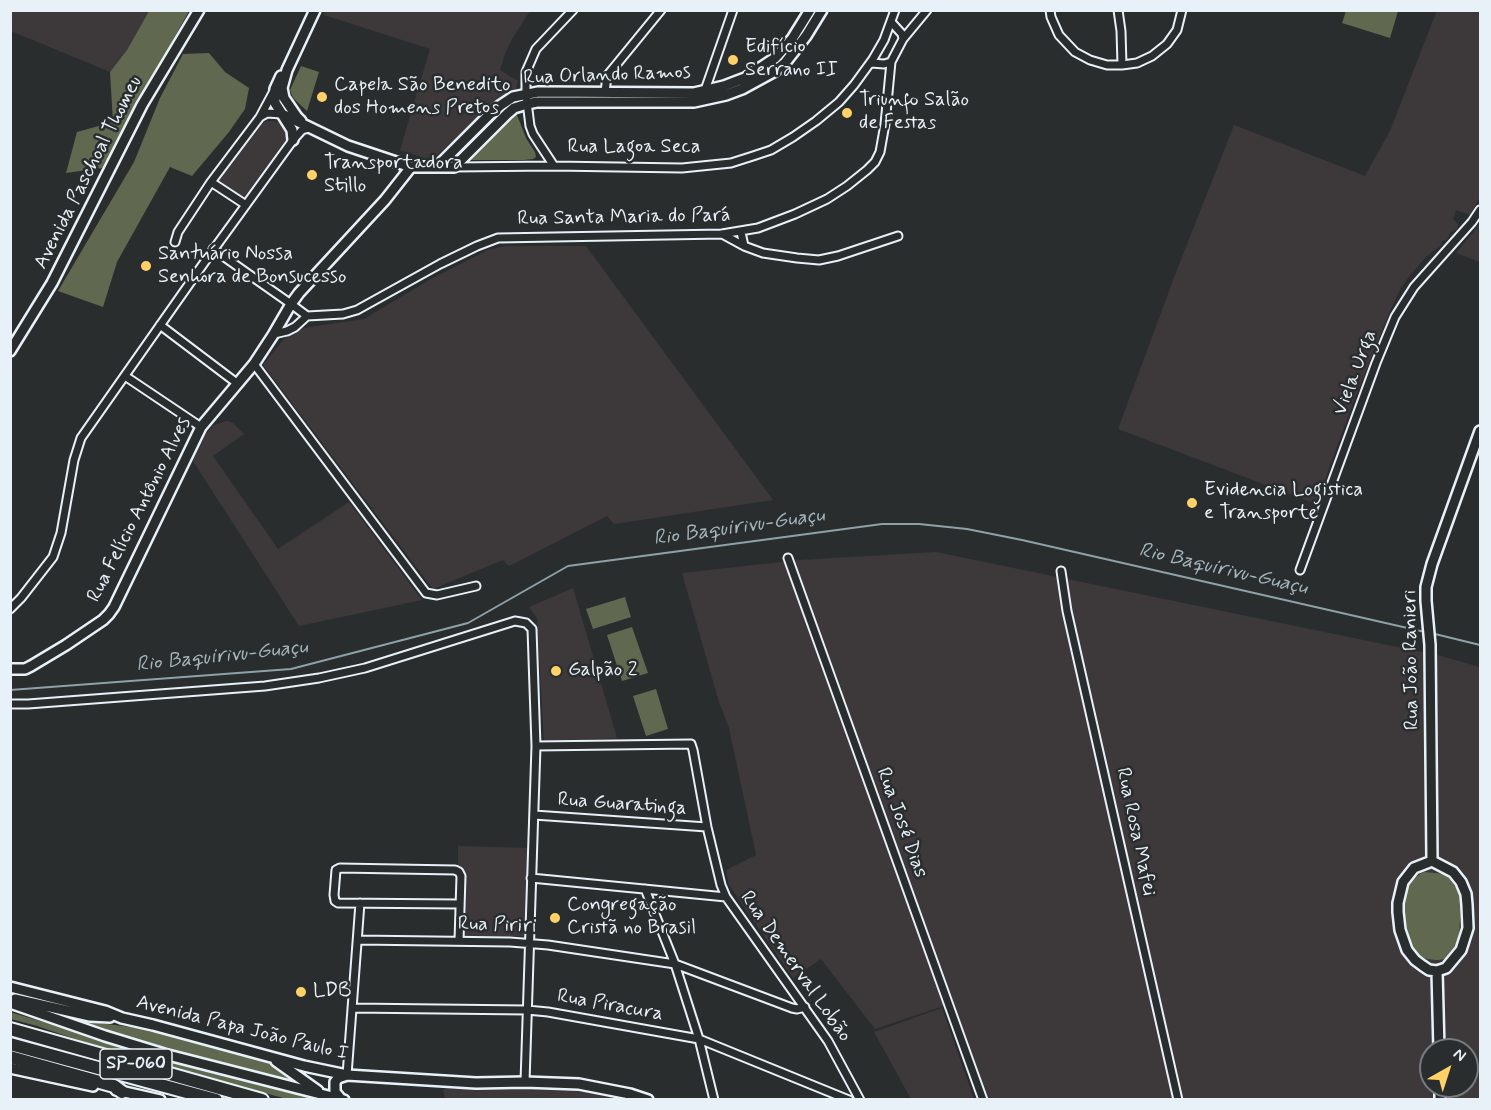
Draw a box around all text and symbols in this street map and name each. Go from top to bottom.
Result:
place label: Edifício Serrano II [745,36,838,83]
marker: Edifício Serrano II [726,53,740,67]
street label: Rua Orlando Ramos [523,61,691,91]
street label: Avenida Paschoal Thomeu [30,73,148,273]
place label: Capela São Benedito dos Homens Pretos [334,74,510,121]
place label: Triunfo Salão de Festas [859,89,969,136]
marker: Capela São Benedito dos Homens Pretos [315,90,329,104]
marker: Triunfo Salão de Festas [840,106,854,120]
street label: Rua Lagoa Seca [568,136,700,160]
place label: Transportadora Stillo [324,152,463,199]
marker: Transportadora Stillo [305,168,319,182]
street label: Rua Santa Maria do Pará [517,204,731,232]
place label: Santuário Nossa Senhora de Bonsucesso [158,243,346,290]
marker: Santuário Nossa Senhora de Bonsucesso [139,259,153,273]
street label: Viela Urga [1329,327,1383,419]
street label: Rua Felício Antônio Alves [83,413,197,607]
place label: Evidencia Logistica e Transporte [1204,479,1363,526]
marker: Evidencia Logistica e Transporte [1185,496,1199,510]
water label: Rio Baquirivu-Guaçu [652,504,826,552]
water label: Rio Baquirivu-Guaçu [1136,538,1310,602]
street label: Rua João Ranieri [1399,590,1425,730]
water label: Rio Baquirivu-Guaçu [135,635,309,679]
place label: Galpão 2 [568,659,637,683]
marker: Galpão 2 [549,664,563,678]
street label: Rua José Dias [870,765,932,881]
street label: Rua Rosa Mafei [1110,766,1160,898]
street label: Rua Guaratinga [557,789,687,821]
street label: Rua Demerval Lobão [734,887,856,1047]
place label: Congregação Cristã no Brasil [567,894,696,941]
marker: Congregação Cristã no Brasil [548,911,562,925]
street label: Rua Piriri [457,913,537,939]
place label: LDB [313,980,352,1004]
marker: LDB [294,985,308,999]
street label: Rua Piracura [555,985,665,1027]
street label: Avenida Papa João Paulo I [133,991,351,1067]
north arrow [1419,1038,1479,1098]
text: N [1449,1044,1470,1067]
road number: SP-060 [100,1049,172,1079]

